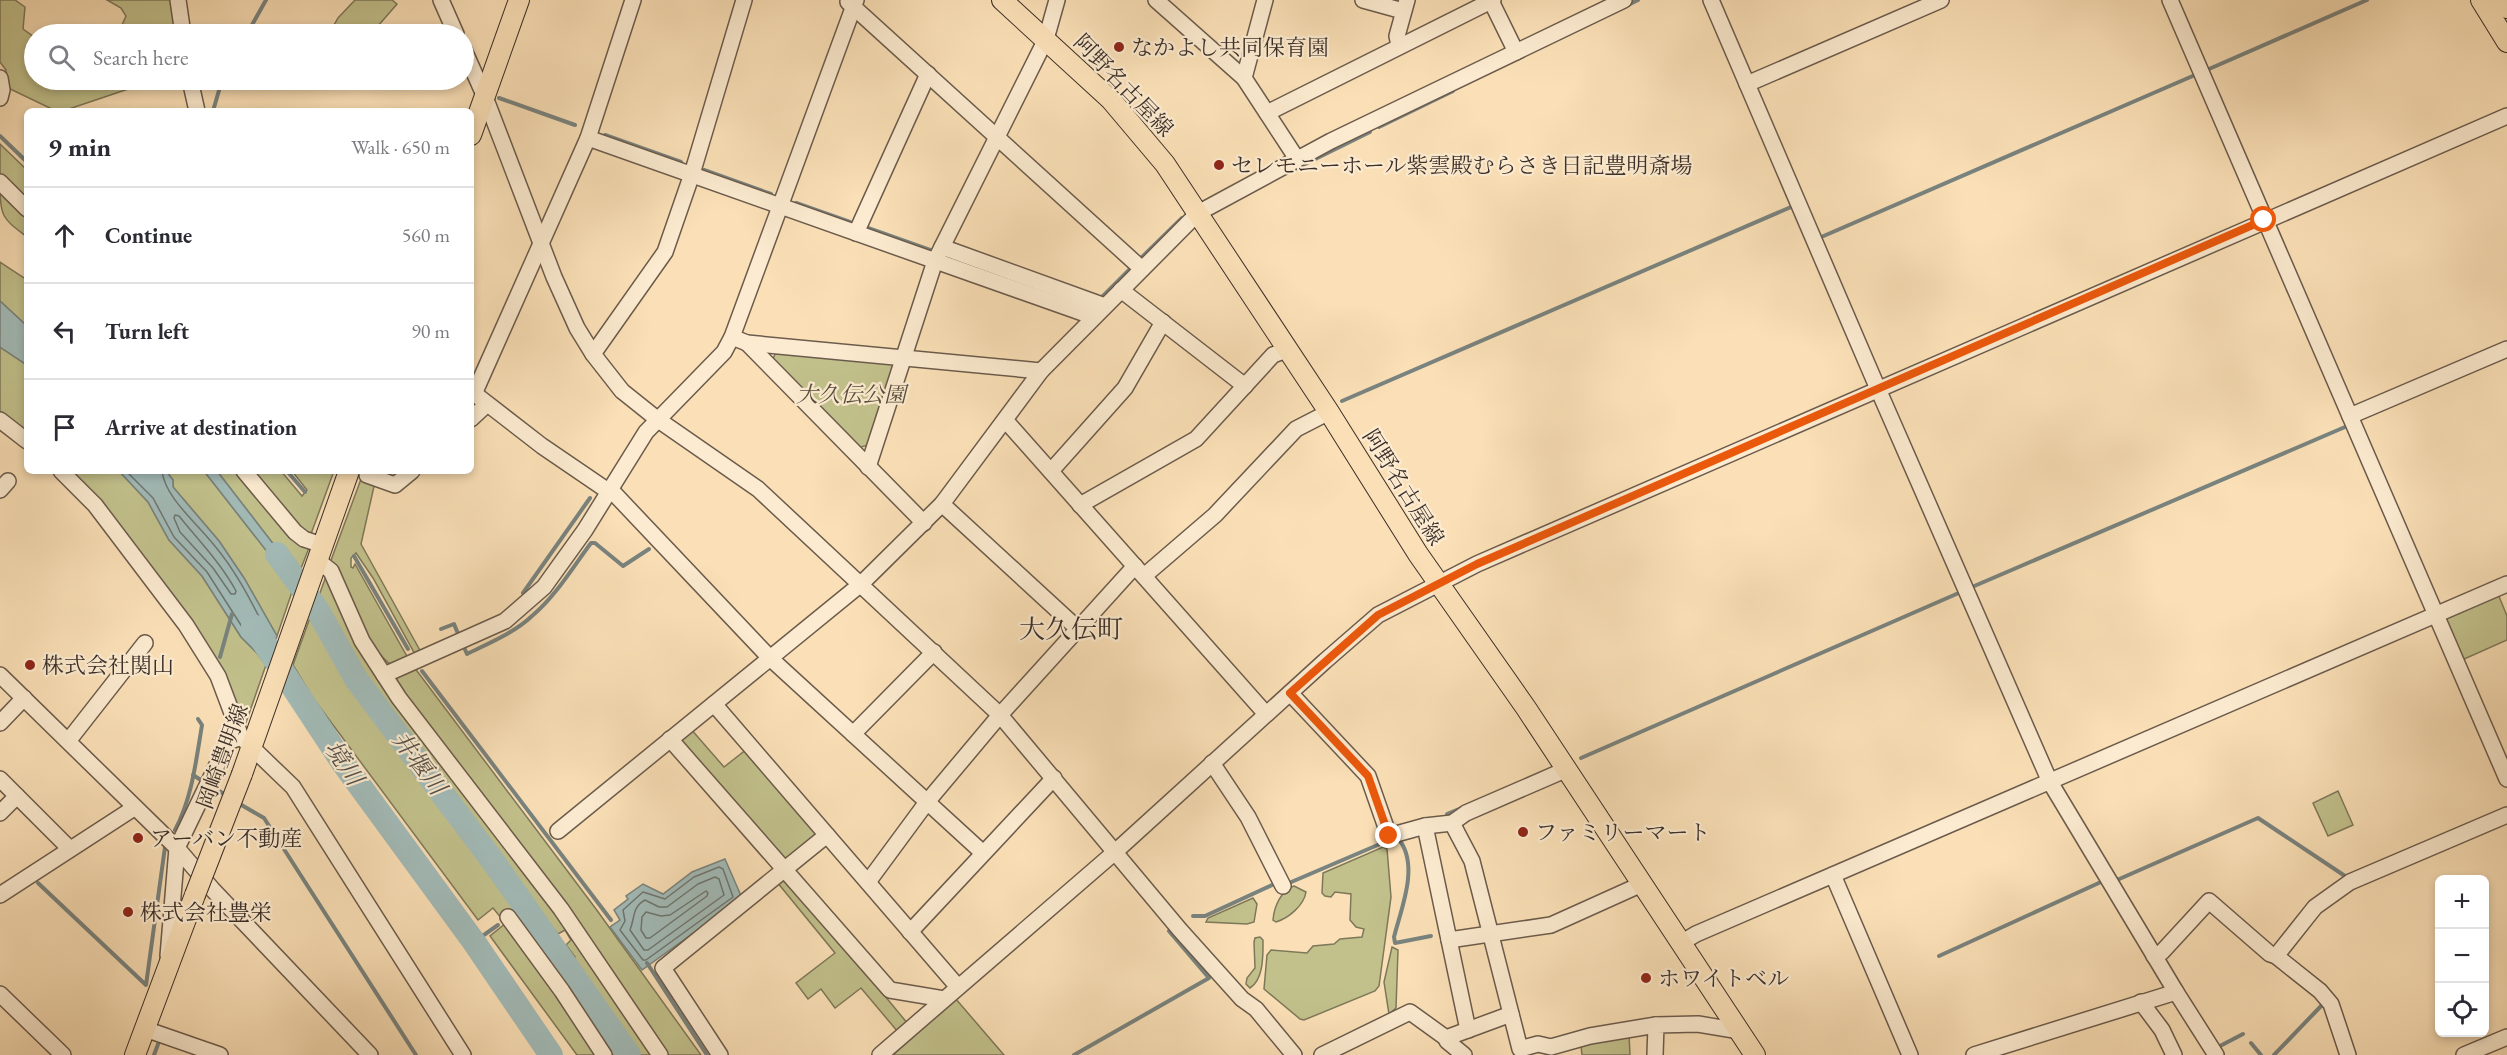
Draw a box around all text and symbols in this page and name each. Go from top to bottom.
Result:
search box [24,24,474,90]
street label: 阿野名古屋線 [1067,28,1180,143]
place label: なかよし共同保育園 [1131,33,1329,62]
marker: なかよし共同保育園 [1112,40,1126,54]
icon: search [45,41,78,74]
text: Search here [93,43,188,72]
text: 9 min [48,130,111,164]
text: Walk · 650 m [351,134,450,160]
place label: セレモニーホール紫雲殿むらさき日記豊明斎場 [1231,151,1693,180]
marker: セレモニーホール紫雲殿むらさき日記豊明斎場 [1212,158,1226,172]
route start [2250,206,2276,232]
icon: ahead [48,219,81,252]
text: Continue [105,221,192,250]
text: 560 m [402,222,450,248]
icon: left [48,315,81,348]
text: Turn left [105,317,189,346]
text: 90 m [411,318,450,344]
park label: 大久伝公園 [796,380,909,409]
icon: arrive [48,411,81,444]
text: Arrive at destination [105,413,297,442]
street label: 阿野名古屋線 [1356,424,1451,551]
district label: 大久伝町 [1019,612,1123,646]
place label: 株式会社関山 [42,651,174,680]
marker: 株式会社関山 [23,658,37,672]
street label: 岡崎豊明線 [190,700,255,813]
water label: 井堰川 [385,725,455,803]
water label: 境川 [318,734,372,794]
place label: ファミリーマート [1535,818,1711,847]
route end [1375,822,1401,848]
place label: アーバン不動産 [150,824,302,853]
marker: ファミリーマート [1516,825,1530,839]
marker: アーバン不動産 [131,831,145,845]
map controls [2435,875,2489,1037]
button: + [2435,875,2489,929]
place label: 株式会社豊栄 [140,898,272,927]
marker: 株式会社豊栄 [121,905,135,919]
button: − [2435,929,2489,983]
place label: ホワイトベル [1658,964,1789,993]
marker: ホワイトベル [1639,971,1653,985]
button: locate [2435,983,2489,1037]

